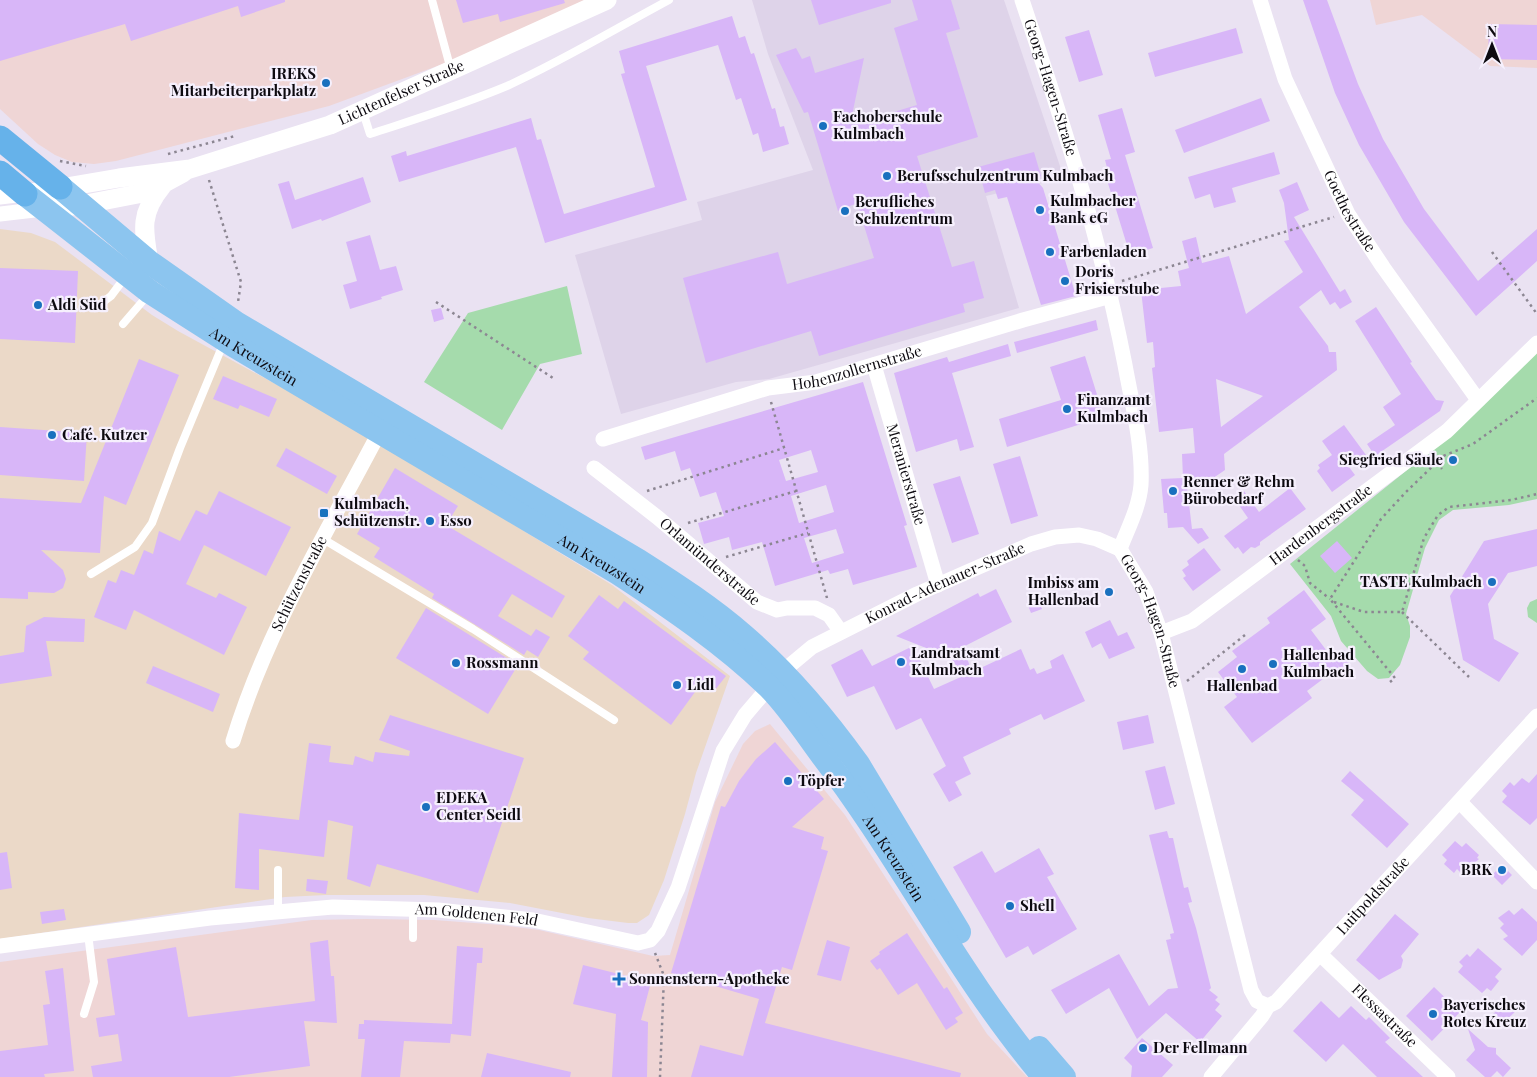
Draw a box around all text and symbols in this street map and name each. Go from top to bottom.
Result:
street label: Georg-Hagen-Straße [1020,16,1083,158]
north arrow [1467,20,1517,70]
text: N [1487,22,1497,41]
street label: Lichtenfelser Straße [335,55,467,129]
place label: IREKS Mitarbeiterparkplatz [171,63,316,100]
marker: IREKS Mitarbeiterparkplatz [320,77,332,89]
place label: Fachoberschule Kulmbach [833,106,943,143]
marker: Fachoberschule Kulmbach [817,120,829,132]
place label: Berufsschulzentrum Kulmbach [897,165,1113,185]
street label: Goethestraße [1320,167,1381,255]
marker: Berufsschulzentrum Kulmbach [881,170,893,182]
place label: Kulmbacher Bank eG [1050,190,1136,227]
place label: Berufliches Schulzentrum [855,191,953,228]
marker: Kulmbacher Bank eG [1034,204,1046,216]
marker: Berufliches Schulzentrum [839,205,851,217]
place label: Farbenladen [1060,241,1147,261]
marker: Farbenladen [1044,246,1056,258]
place label: Doris Frisierstube [1075,261,1160,298]
marker: Doris Frisierstube [1059,275,1071,287]
place label: Aldi Süd [47,294,107,314]
marker: Aldi Süd [32,299,44,311]
street label: Am Kreuzstein [205,321,302,390]
street label: Hohenzollernstraße [791,340,924,394]
place label: Finanzamt Kulmbach [1077,389,1151,426]
marker: Finanzamt Kulmbach [1061,403,1073,415]
street label: Meranierstraße [883,421,931,527]
place label: Café. Kutzer [62,424,147,444]
marker: Café. Kutzer [46,429,58,441]
place label: Siegfried Säule [1339,449,1443,469]
marker: Siegfried Säule [1447,454,1459,466]
place label: Renner & Rehm Bürobedarf [1183,471,1295,508]
street label: Hardenbergstraße [1265,479,1376,569]
marker: Renner & Rehm Bürobedarf [1167,485,1179,497]
place label: Kulmbach, Schützenstr. [334,493,420,530]
marker: Kulmbach, Schützenstr. [318,507,330,519]
place label: Esso [440,510,472,530]
street label: Orlamünderstraße [656,513,765,609]
marker: Esso [424,515,436,527]
street label: Am Kreuzstein [554,528,650,597]
street label: Schützenstraße [266,532,331,634]
street label: Konrad-Adenauer-Straße [861,537,1028,628]
street label: Georg-Hagen-Straße [1116,550,1185,690]
place label: TASTE Kulmbach [1360,571,1482,591]
place label: Imbiss am Hallenbad [1028,572,1099,609]
marker: TASTE Kulmbach [1486,576,1498,588]
marker: Imbiss am Hallenbad [1103,586,1115,598]
place label: Landratsamt Kulmbach [911,642,1000,679]
place label: Hallenbad Kulmbach [1283,644,1354,681]
place label: Rossmann [466,652,539,672]
marker: Landratsamt Kulmbach [895,656,907,668]
marker: Rossmann [450,657,462,669]
marker: Hallenbad Kulmbach [1267,658,1279,670]
marker: Hallenbad [1236,663,1248,675]
place label: Lidl [687,674,715,694]
place label: Hallenbad [1206,675,1278,695]
marker: Lidl [671,679,683,691]
place label: Töpfer [798,770,844,790]
marker: Töpfer [782,775,794,787]
place label: EDEKA Center Seidl [436,787,521,824]
marker: EDEKA Center Seidl [420,801,432,813]
street label: Am Kreuzstein [858,810,929,905]
street label: Luitpoldstraße [1331,852,1413,939]
place label: BRK [1461,859,1492,879]
marker: BRK [1496,864,1508,876]
place label: Shell [1020,895,1055,915]
street label: Am Goldenen Feld [414,898,540,930]
marker: Shell [1004,900,1016,912]
place label: Sonnenstern-Apotheke [629,968,790,988]
marker: Sonnenstern-Apotheke [613,973,625,985]
street label: Flessastraße [1348,979,1422,1051]
place label: Bayerisches Rotes Kreuz [1443,994,1526,1031]
marker: Bayerisches Rotes Kreuz [1427,1008,1439,1020]
place label: Der Fellmann [1153,1037,1248,1057]
marker: Der Fellmann [1137,1042,1149,1054]

